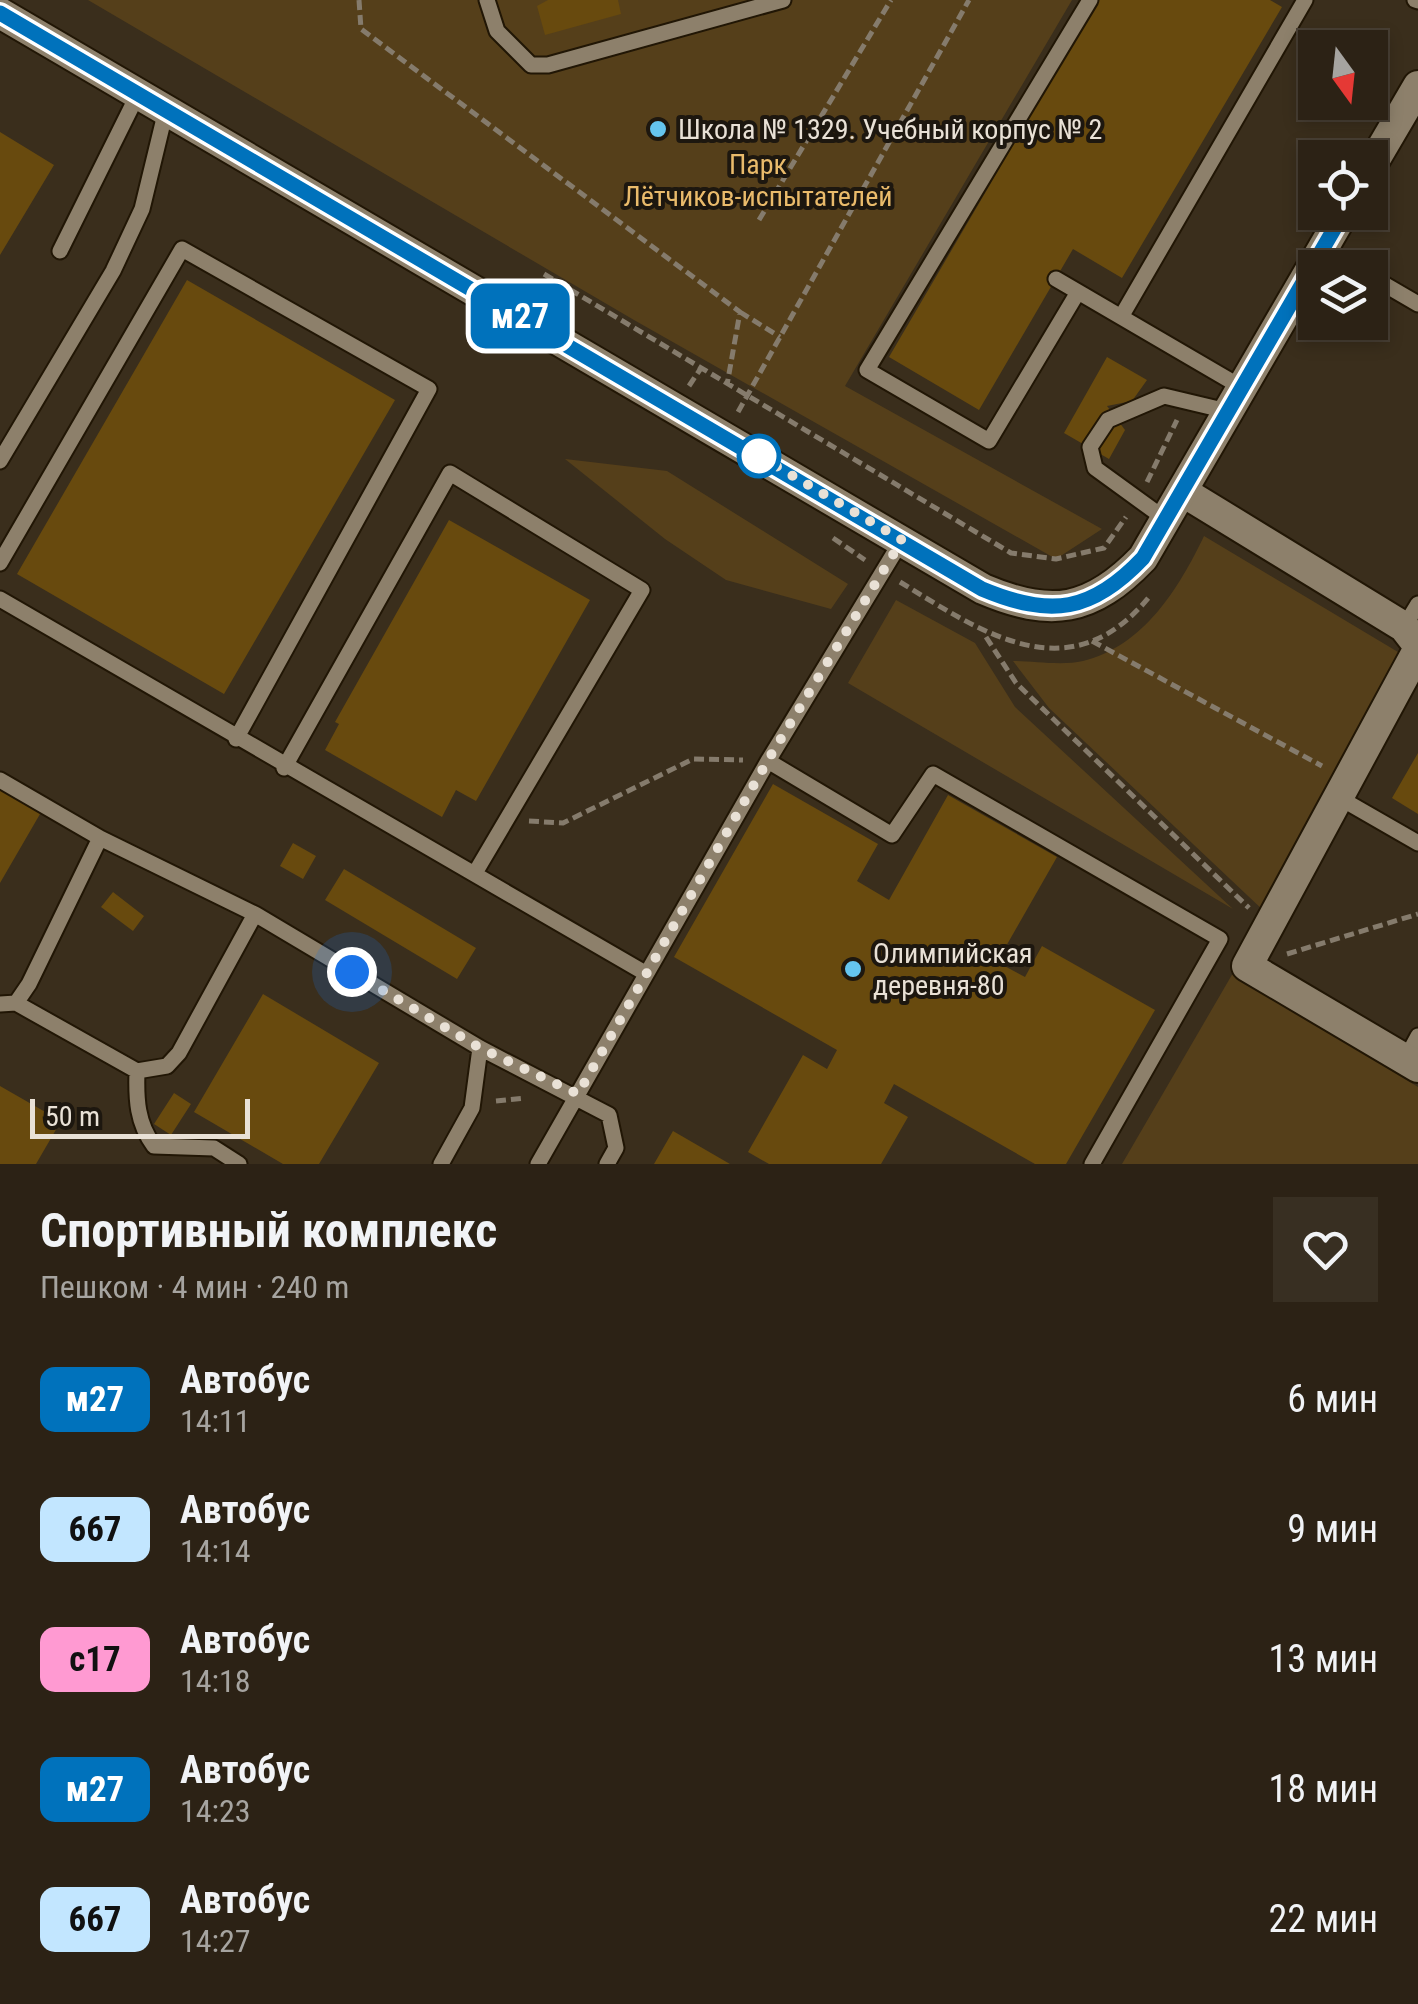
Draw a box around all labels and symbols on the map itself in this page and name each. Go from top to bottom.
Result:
north arrow [1298,30,1388,120]
place label: Школа № 1329. Учебный корпус № 2 [678,113,1102,146]
marker: Школа № 1329. Учебный корпус № 2 [647,118,669,140]
park label: Парк Лётчиков-испытателей [623,148,893,213]
line badge: м27 [462,284,578,348]
unlabelled marker [738,435,780,477]
place label: Олимпийская деревня-80 [873,937,1033,1002]
your location [327,947,377,997]
marker: Олимпийская деревня-80 [842,958,864,980]
scale bar [30,1094,250,1138]

